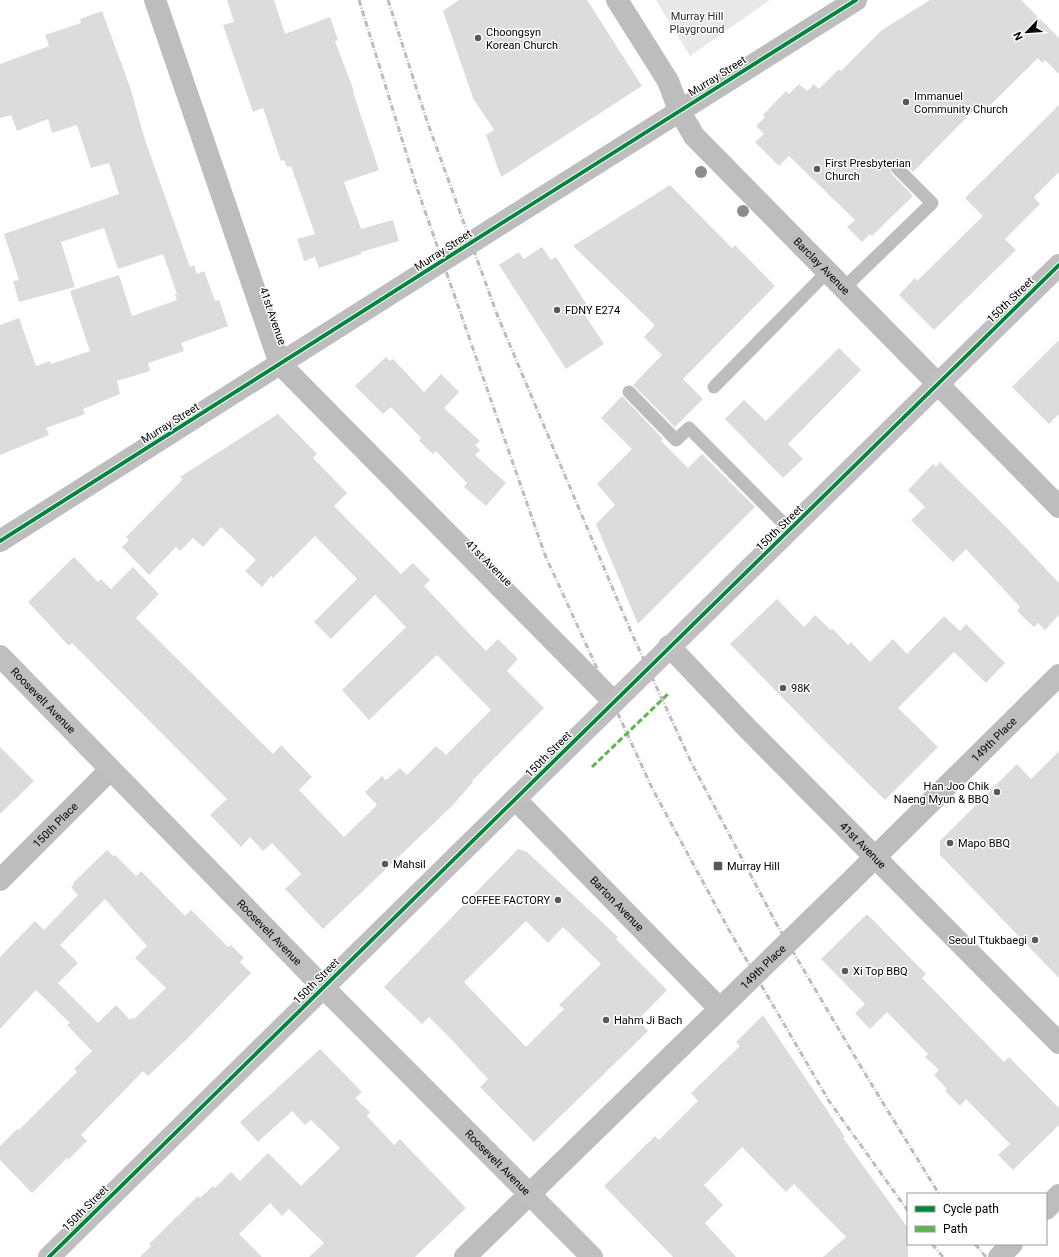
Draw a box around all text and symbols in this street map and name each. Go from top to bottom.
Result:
park label: Murray Hill Playground [669,10,725,36]
north arrow [1007,12,1047,52]
place label: Choongsyn Korean Church [486,26,558,52]
text: N [1011,30,1026,42]
marker: Choongsyn Korean Church [473,33,483,43]
street label: Murray Street [686,53,749,99]
place label: Immanuel Community Church [914,90,1008,116]
marker: Immanuel Community Church [901,97,911,107]
place label: First Presbyterian Church [825,157,911,183]
marker: First Presbyterian Church [812,164,822,174]
street label: Murray Street [412,227,475,274]
street label: Barclay Avenue [791,235,852,298]
street label: 150th Street [984,275,1037,326]
street label: 41st Avenue [257,286,289,347]
place label: FDNY E274 [565,304,620,317]
marker: FDNY E274 [552,305,562,315]
street label: Murray Street [139,400,202,446]
street label: 150th Street [753,503,806,554]
street label: 41st Avenue [463,537,515,589]
street label: Roosevelt Avenue [8,665,78,736]
place label: 98K [791,682,810,695]
marker: 98K [778,683,788,693]
street label: 149th Place [969,715,1020,765]
street label: 150th Street [523,728,574,780]
place label: Han Joo Chik Naeng Myun & BBQ [894,780,989,806]
marker: Han Joo Chik Naeng Myun & BBQ [992,787,1002,797]
street label: 150th Place [30,800,81,850]
street label: 41st Avenue [837,819,889,872]
place label: Mapo BBQ [958,837,1010,850]
marker: Mapo BBQ [945,838,955,848]
place label: Mahsil [393,858,426,871]
marker: Mahsil [380,859,390,869]
marker: Murray Hill [712,860,724,872]
place label: Murray Hill [727,860,780,873]
street label: Barton Avenue [587,874,646,934]
place label: COFFEE FACTORY [461,894,550,907]
marker: COFFEE FACTORY [553,895,563,905]
street label: Roosevelt Avenue [234,897,304,968]
place label: Seoul Ttukbaegi [948,934,1027,947]
marker: Seoul Ttukbaegi [1030,935,1040,945]
street label: 149th Place [738,942,789,992]
street label: 150th Street [291,955,342,1007]
place label: Xi Top BBQ [853,965,908,978]
marker: Xi Top BBQ [840,966,850,976]
place label: Hahm Ji Bach [614,1014,682,1027]
marker: Hahm Ji Bach [601,1015,611,1025]
street label: Roosevelt Avenue [462,1127,533,1198]
street label: 150th Street [60,1182,111,1234]
legend [907,1193,1047,1245]
text: Cycle path [943,1202,999,1216]
text: Path [943,1222,968,1236]

